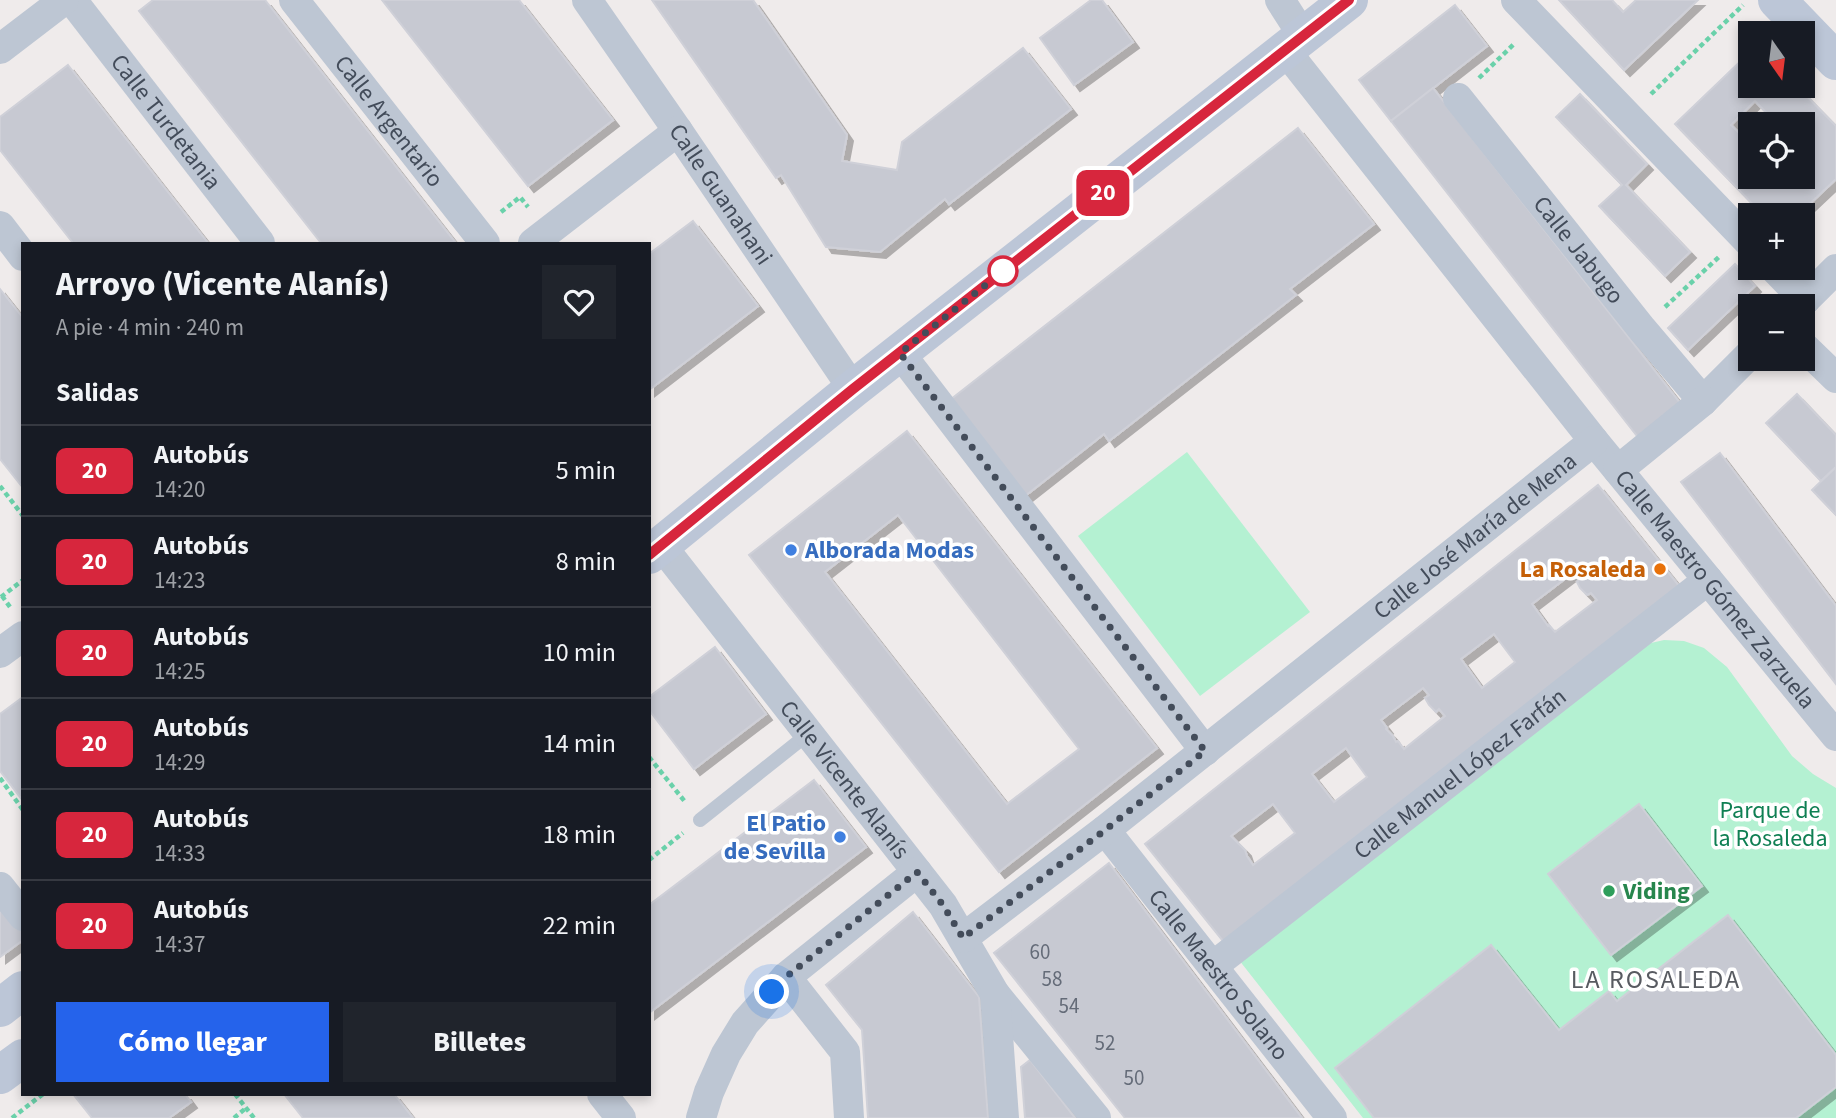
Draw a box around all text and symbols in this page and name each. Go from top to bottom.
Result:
north arrow [1738,21,1815,98]
map controls [1738,21,1815,371]
street label: Calle Turdetania [102,47,230,198]
street label: Calle Argentario [326,48,452,195]
button: locate [1738,112,1815,189]
street label: Calle Guanahani [660,117,781,272]
line badge: 20 [1072,170,1134,216]
text: 20 [1090,175,1116,210]
street label: Calle Jabugo [1524,188,1633,312]
button: + [1738,203,1815,280]
unlabelled marker [988,256,1018,286]
text: Arroyo (Vicente Alanís) [56,261,390,308]
button: heart [542,265,616,339]
button: − [1738,294,1815,371]
text: A pie · 4 min · 240 m [56,311,244,344]
text: Salidas [56,374,139,411]
text: Autobús [154,436,249,473]
street label: Calle José María de Mena [1366,444,1584,628]
text: 5 min [556,452,616,489]
text: 20 [82,453,107,488]
street label: Calle Maestro Gómez Zarzuela [1606,462,1824,717]
text: 14:20 [154,473,205,506]
text: Autobús [154,527,249,564]
place label: Alborada Modas [804,533,974,568]
marker: Alborada Modas [783,542,799,558]
text: 8 min [556,543,616,580]
text: 20 [82,544,107,579]
place label: La Rosaleda [1519,552,1646,587]
marker: La Rosaleda [1652,561,1668,577]
text: 14:23 [154,564,205,597]
text: Autobús [154,618,249,655]
text: 10 min [543,634,616,671]
text: 20 [82,635,107,670]
text: 14:25 [154,655,205,688]
street label: Calle Manuel López Farfán [1346,680,1574,868]
street label: Calle Vicente Alanís [771,693,918,867]
text: Autobús [154,709,249,746]
text: 14 min [543,725,616,762]
text: 20 [82,726,107,761]
text: 14:29 [154,746,205,779]
park label: Parque de la Rosaleda [1713,793,1827,856]
text: Autobús [154,800,249,837]
place label: El Patio de Sevilla [724,806,826,869]
text: 18 min [543,816,616,853]
text: 20 [82,817,107,852]
marker: El Patio de Sevilla [832,829,848,845]
text: 14:33 [154,837,205,870]
place label: Viding [1622,874,1690,909]
street label: Calle Maestro Solano [1140,881,1297,1068]
marker: Viding [1601,883,1617,899]
text: Autobús [154,891,249,928]
text: 22 min [543,907,616,944]
text: 20 [82,908,107,943]
text: 14:37 [154,928,205,961]
house number: 60 [1030,937,1050,967]
district label: LA ROSALEDA [1571,961,1741,998]
house number: 58 [1042,964,1062,994]
your location [754,974,789,1009]
house number: 54 [1059,991,1079,1021]
button: Cómo llegar [56,1002,329,1082]
button: Billetes [343,1002,616,1082]
house number: 52 [1095,1028,1115,1058]
house number: 50 [1124,1063,1144,1093]

